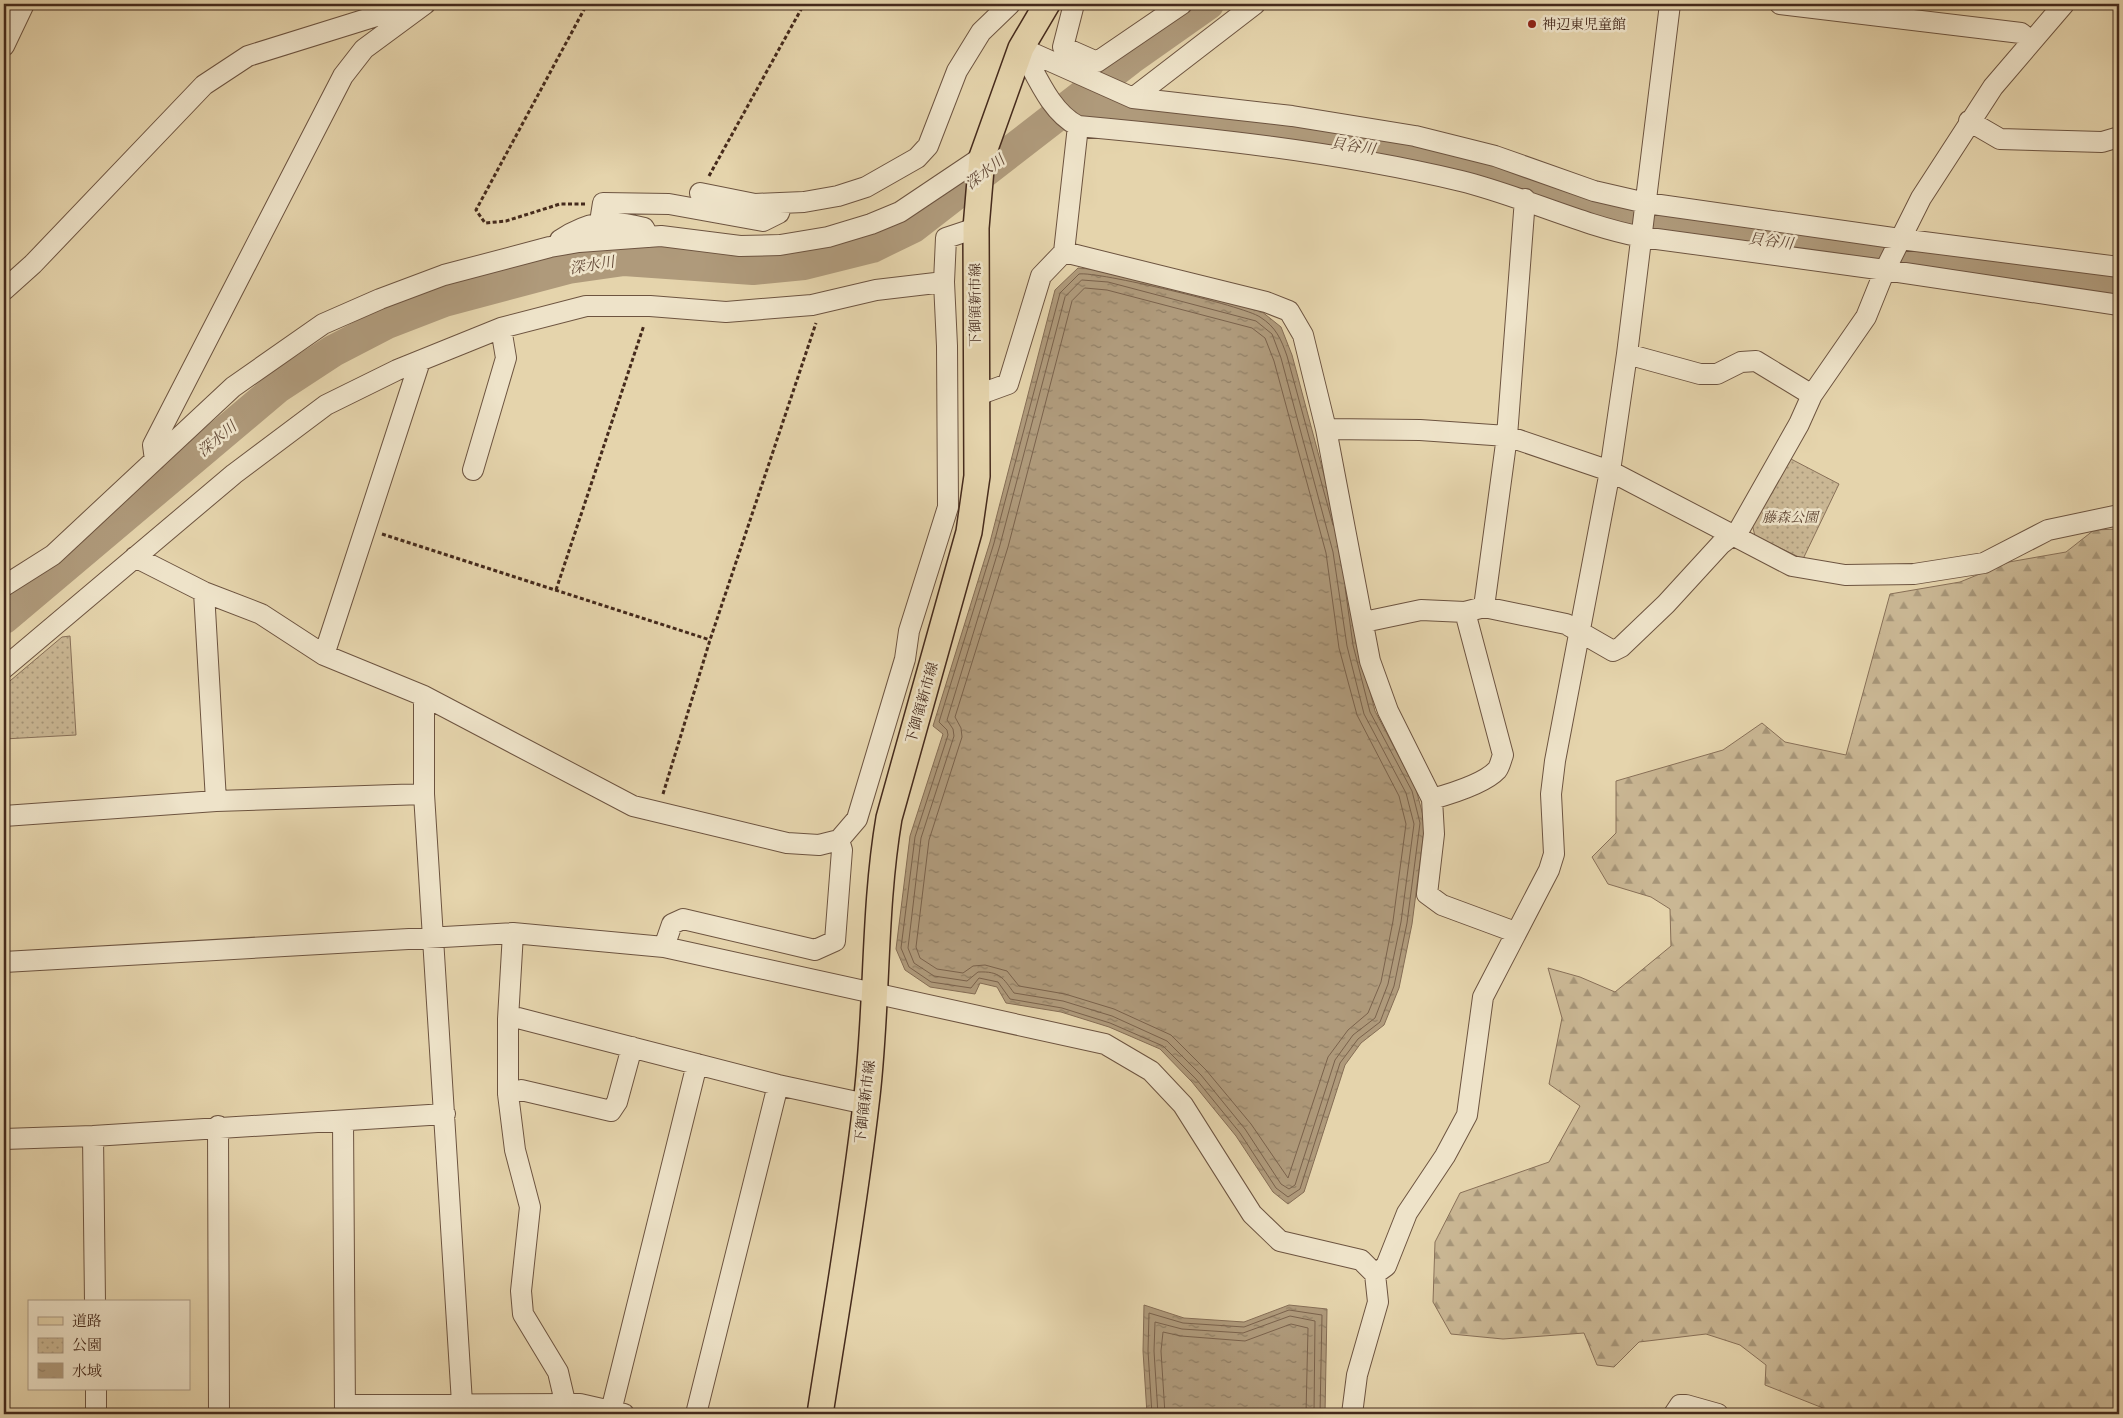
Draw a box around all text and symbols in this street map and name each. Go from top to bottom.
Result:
place label: 神辺東児童館 [1542,16,1626,33]
marker: 神辺東児童館 [1526,18,1538,30]
water label: 貝谷川 [1329,134,1379,159]
water label: 深水川 [962,150,1010,193]
water label: 貝谷川 [1748,229,1796,253]
water label: 深水川 [568,252,618,277]
street label: 下御領新市線 [967,263,984,347]
water label: 深水川 [194,416,242,460]
park label: 藤森公園 [1762,509,1820,526]
street label: 下御領新市線 [902,660,942,746]
street label: 下御領新市線 [851,1059,879,1145]
legend [28,1300,190,1390]
text: 道路 [72,1312,102,1330]
text: 公園 [72,1336,102,1354]
text: 水域 [72,1362,102,1380]

